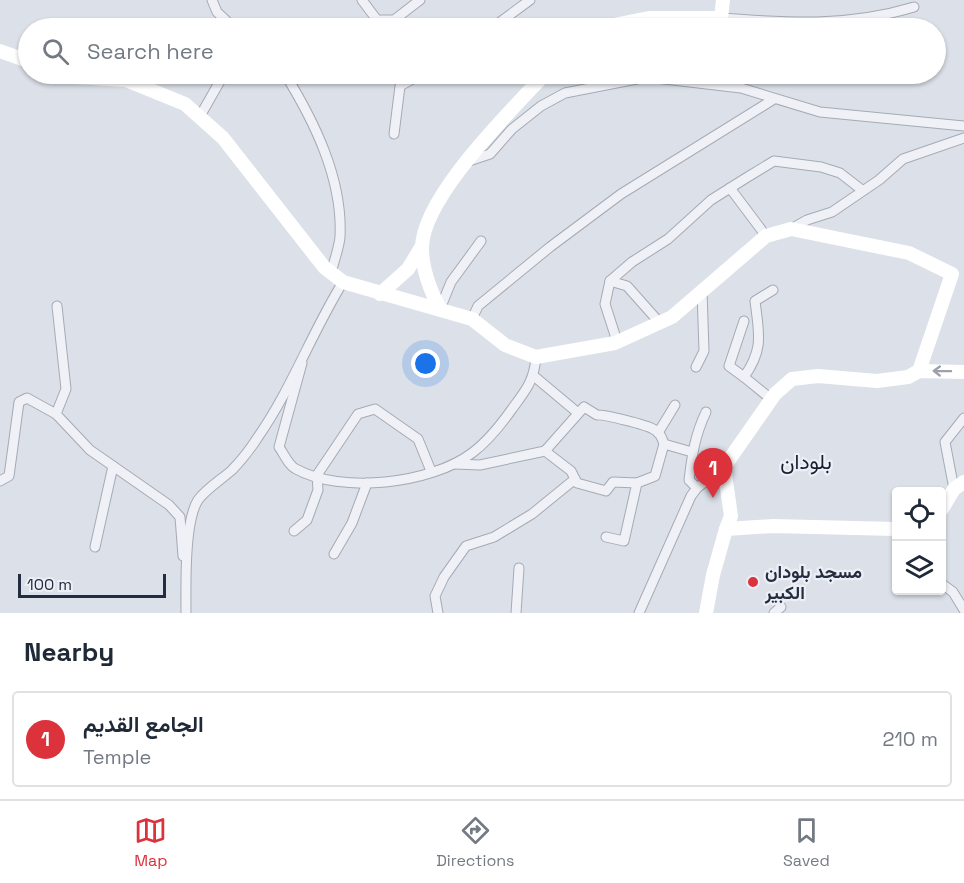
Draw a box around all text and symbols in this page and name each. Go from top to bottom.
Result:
search box [18,18,946,84]
icon: search [39,35,72,68]
text: Search here [87,37,214,65]
your location [411,349,440,378]
one-way arrow [932,366,952,377]
pin: 1 [694,448,732,498]
district label: بلودان [780,448,832,475]
map controls [892,487,946,595]
button: locate [892,487,946,541]
button: layers [892,541,946,595]
place label: مسجد بلودان الكبير [764,560,862,604]
scale bar [18,571,166,598]
text: 100 m [27,574,72,595]
marker: مسجد بلودان الكبير [746,575,760,589]
text: Nearby [24,635,114,669]
text: الجامع القديم [83,710,204,738]
text: 1 [41,726,50,752]
text: 210 m [882,726,938,752]
text: Temple [83,744,151,770]
tab: Map [134,814,168,871]
tab: Directions [436,814,515,871]
tab: Saved [783,814,830,871]

